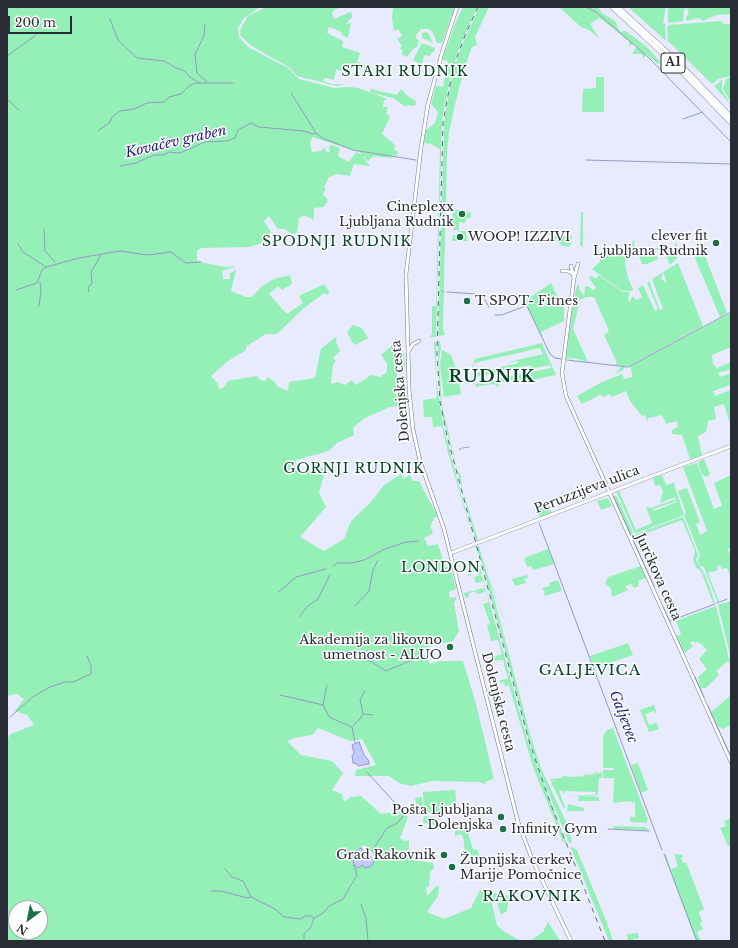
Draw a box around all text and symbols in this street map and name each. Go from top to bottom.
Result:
scale bar [10,8,74,34]
text: 200 m [15,15,56,30]
road number: A1 [661,53,685,73]
district label: STARI RUDNIK [341,64,469,80]
water label: Kovačev graben [124,122,228,162]
place label: Cineplexx Ljubljana Rudnik [339,199,454,230]
marker: Cineplexx Ljubljana Rudnik [457,209,467,219]
place label: clever fit Ljubljana Rudnik [593,228,708,259]
place label: WOOP! IZZIVI [468,229,570,245]
marker: WOOP! IZZIVI [455,232,465,242]
district label: SPODNJI RUDNIK [262,234,412,250]
marker: clever fit Ljubljana Rudnik [711,238,721,248]
place label: T SPOT- Fitnes [475,293,578,309]
marker: T SPOT- Fitnes [462,296,472,306]
street label: Dolenjska cesta [389,340,413,442]
district label: RUDNIK [448,367,536,387]
district label: GORNJI RUDNIK [283,461,425,477]
street label: Peruzzijeva ulica [532,463,642,517]
street label: Jurčkova cesta [632,531,684,623]
district label: LONDON [401,560,481,576]
place label: Akademija za likovno umetnost - ALUO [299,632,442,663]
marker: Akademija za likovno umetnost - ALUO [445,642,455,652]
street label: Dolenjska cesta [478,651,518,753]
district label: GALJEVICA [539,662,641,680]
water label: Galjevec [605,688,641,746]
place label: Pošta Ljubljana - Dolenjska [392,802,493,833]
marker: Pošta Ljubljana - Dolenjska [496,812,506,822]
place label: Infinity Gym [511,821,598,837]
marker: Infinity Gym [498,824,508,834]
place label: Grad Rakovnik [336,847,436,863]
marker: Grad Rakovnik [439,850,449,860]
place label: Župnijska cerkev Marije Pomočnice [460,852,581,883]
marker: Župnijska cerkev Marije Pomočnice [447,862,457,872]
district label: RAKOVNIK [482,888,582,906]
north arrow [8,900,48,940]
text: N [14,921,30,938]

